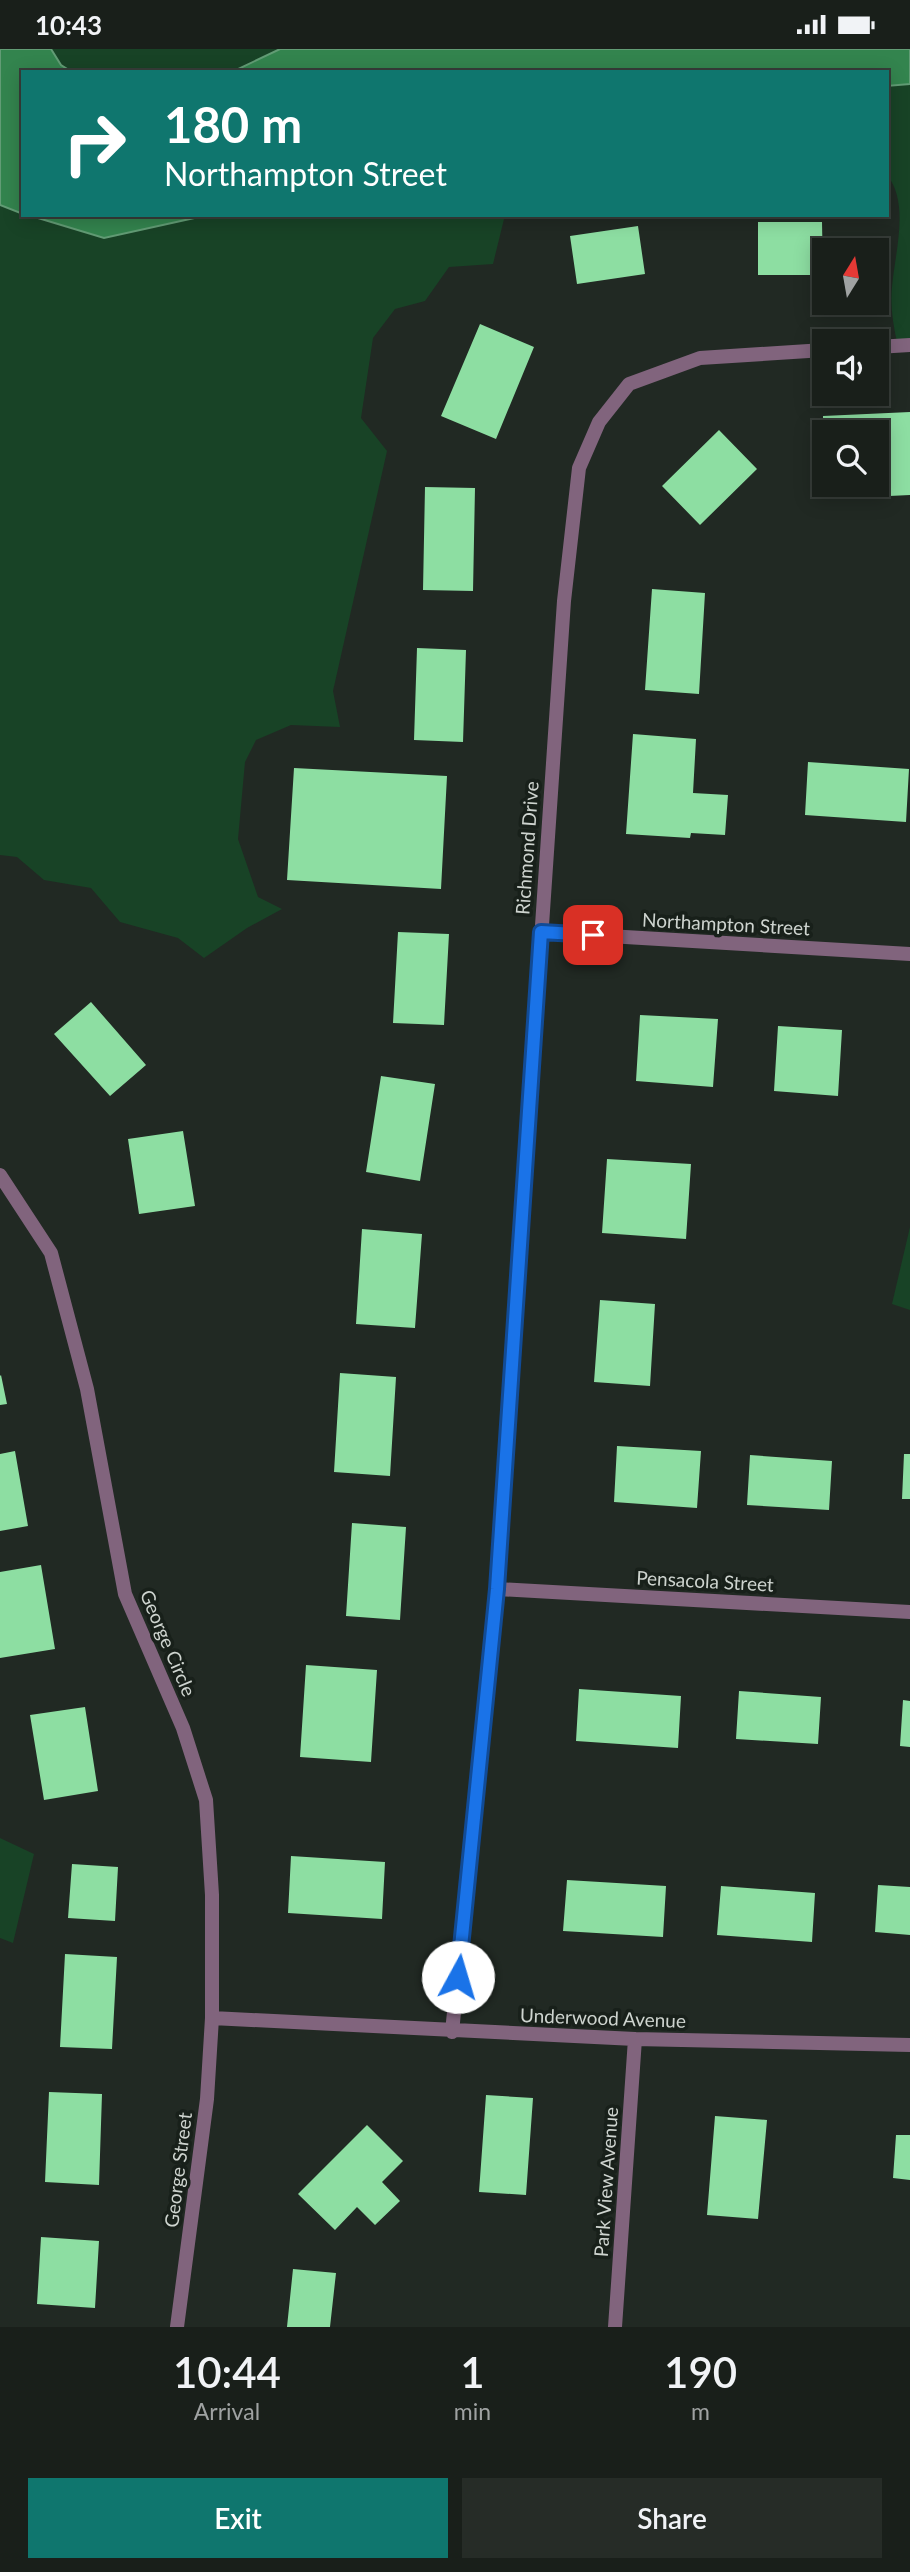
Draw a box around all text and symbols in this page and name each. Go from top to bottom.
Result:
text: 10:43 [35,9,102,41]
text: 180 m [164,95,302,153]
icon: right [49,98,140,189]
text: Northampton Street [164,154,447,193]
north arrow [812,238,889,315]
map controls [812,238,889,497]
button: sound [812,329,889,406]
button: search [812,420,889,497]
street label: Richmond Drive [510,780,543,916]
pin [563,905,623,965]
street label: Northampton Street [642,908,811,939]
icon: arrive [574,916,612,954]
street label: Pensacola Street [636,1565,775,1596]
street label: George Circle [136,1586,201,1699]
position arrow [421,1940,495,2014]
street label: Underwood Avenue [520,2003,686,2032]
street label: Park View Avenue [589,2106,622,2258]
street label: George Street [159,2111,196,2229]
text: 10:44 [173,2347,281,2397]
text: 1 [460,2347,485,2397]
text: 190 [664,2347,737,2397]
text: Arrival [194,2397,260,2425]
text: min [454,2397,491,2425]
text: m [691,2397,710,2425]
button: Exit [28,2478,448,2558]
button: Share [462,2478,882,2558]

